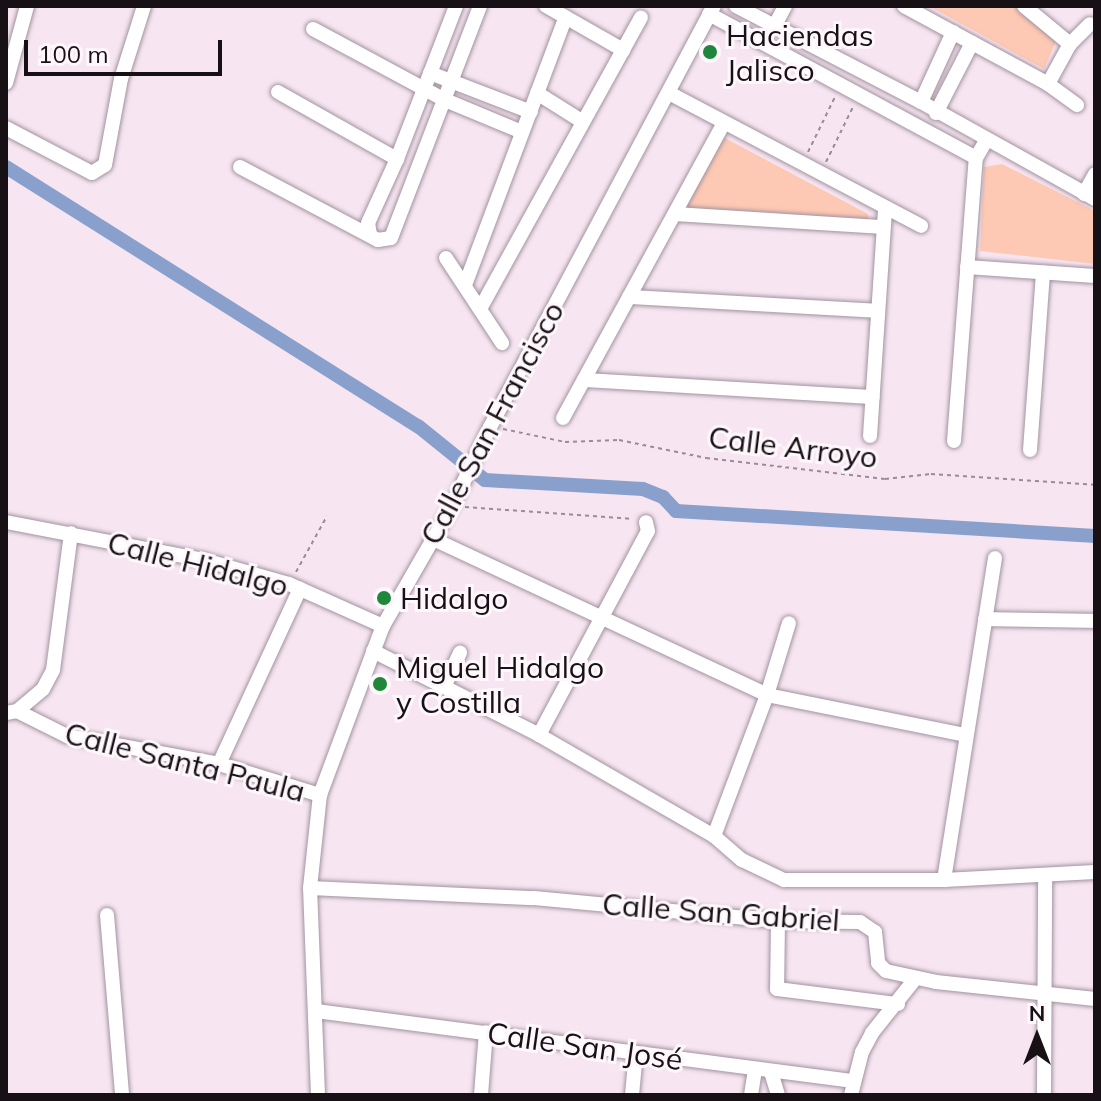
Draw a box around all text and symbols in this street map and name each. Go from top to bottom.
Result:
place label: Haciendas Jalisco [726,17,874,88]
scale bar [28,24,226,74]
text: 100 m [38,39,109,69]
marker: Haciendas Jalisco [701,43,719,61]
street label: Calle San Francisco [413,295,571,551]
street label: Calle Arroyo [707,419,879,475]
street label: Calle Hidalgo [104,524,292,604]
place label: Hidalgo [400,580,508,616]
marker: Hidalgo [375,589,393,607]
place label: Miguel Hidalgo y Costilla [396,649,604,720]
marker: Miguel Hidalgo y Costilla [371,675,389,693]
street label: Calle Santa Paula [61,715,309,809]
street label: Calle San Gabriel [601,886,841,938]
north arrow [997,997,1077,1077]
text: N [1029,999,1045,1027]
street label: Calle San José [485,1014,685,1078]

